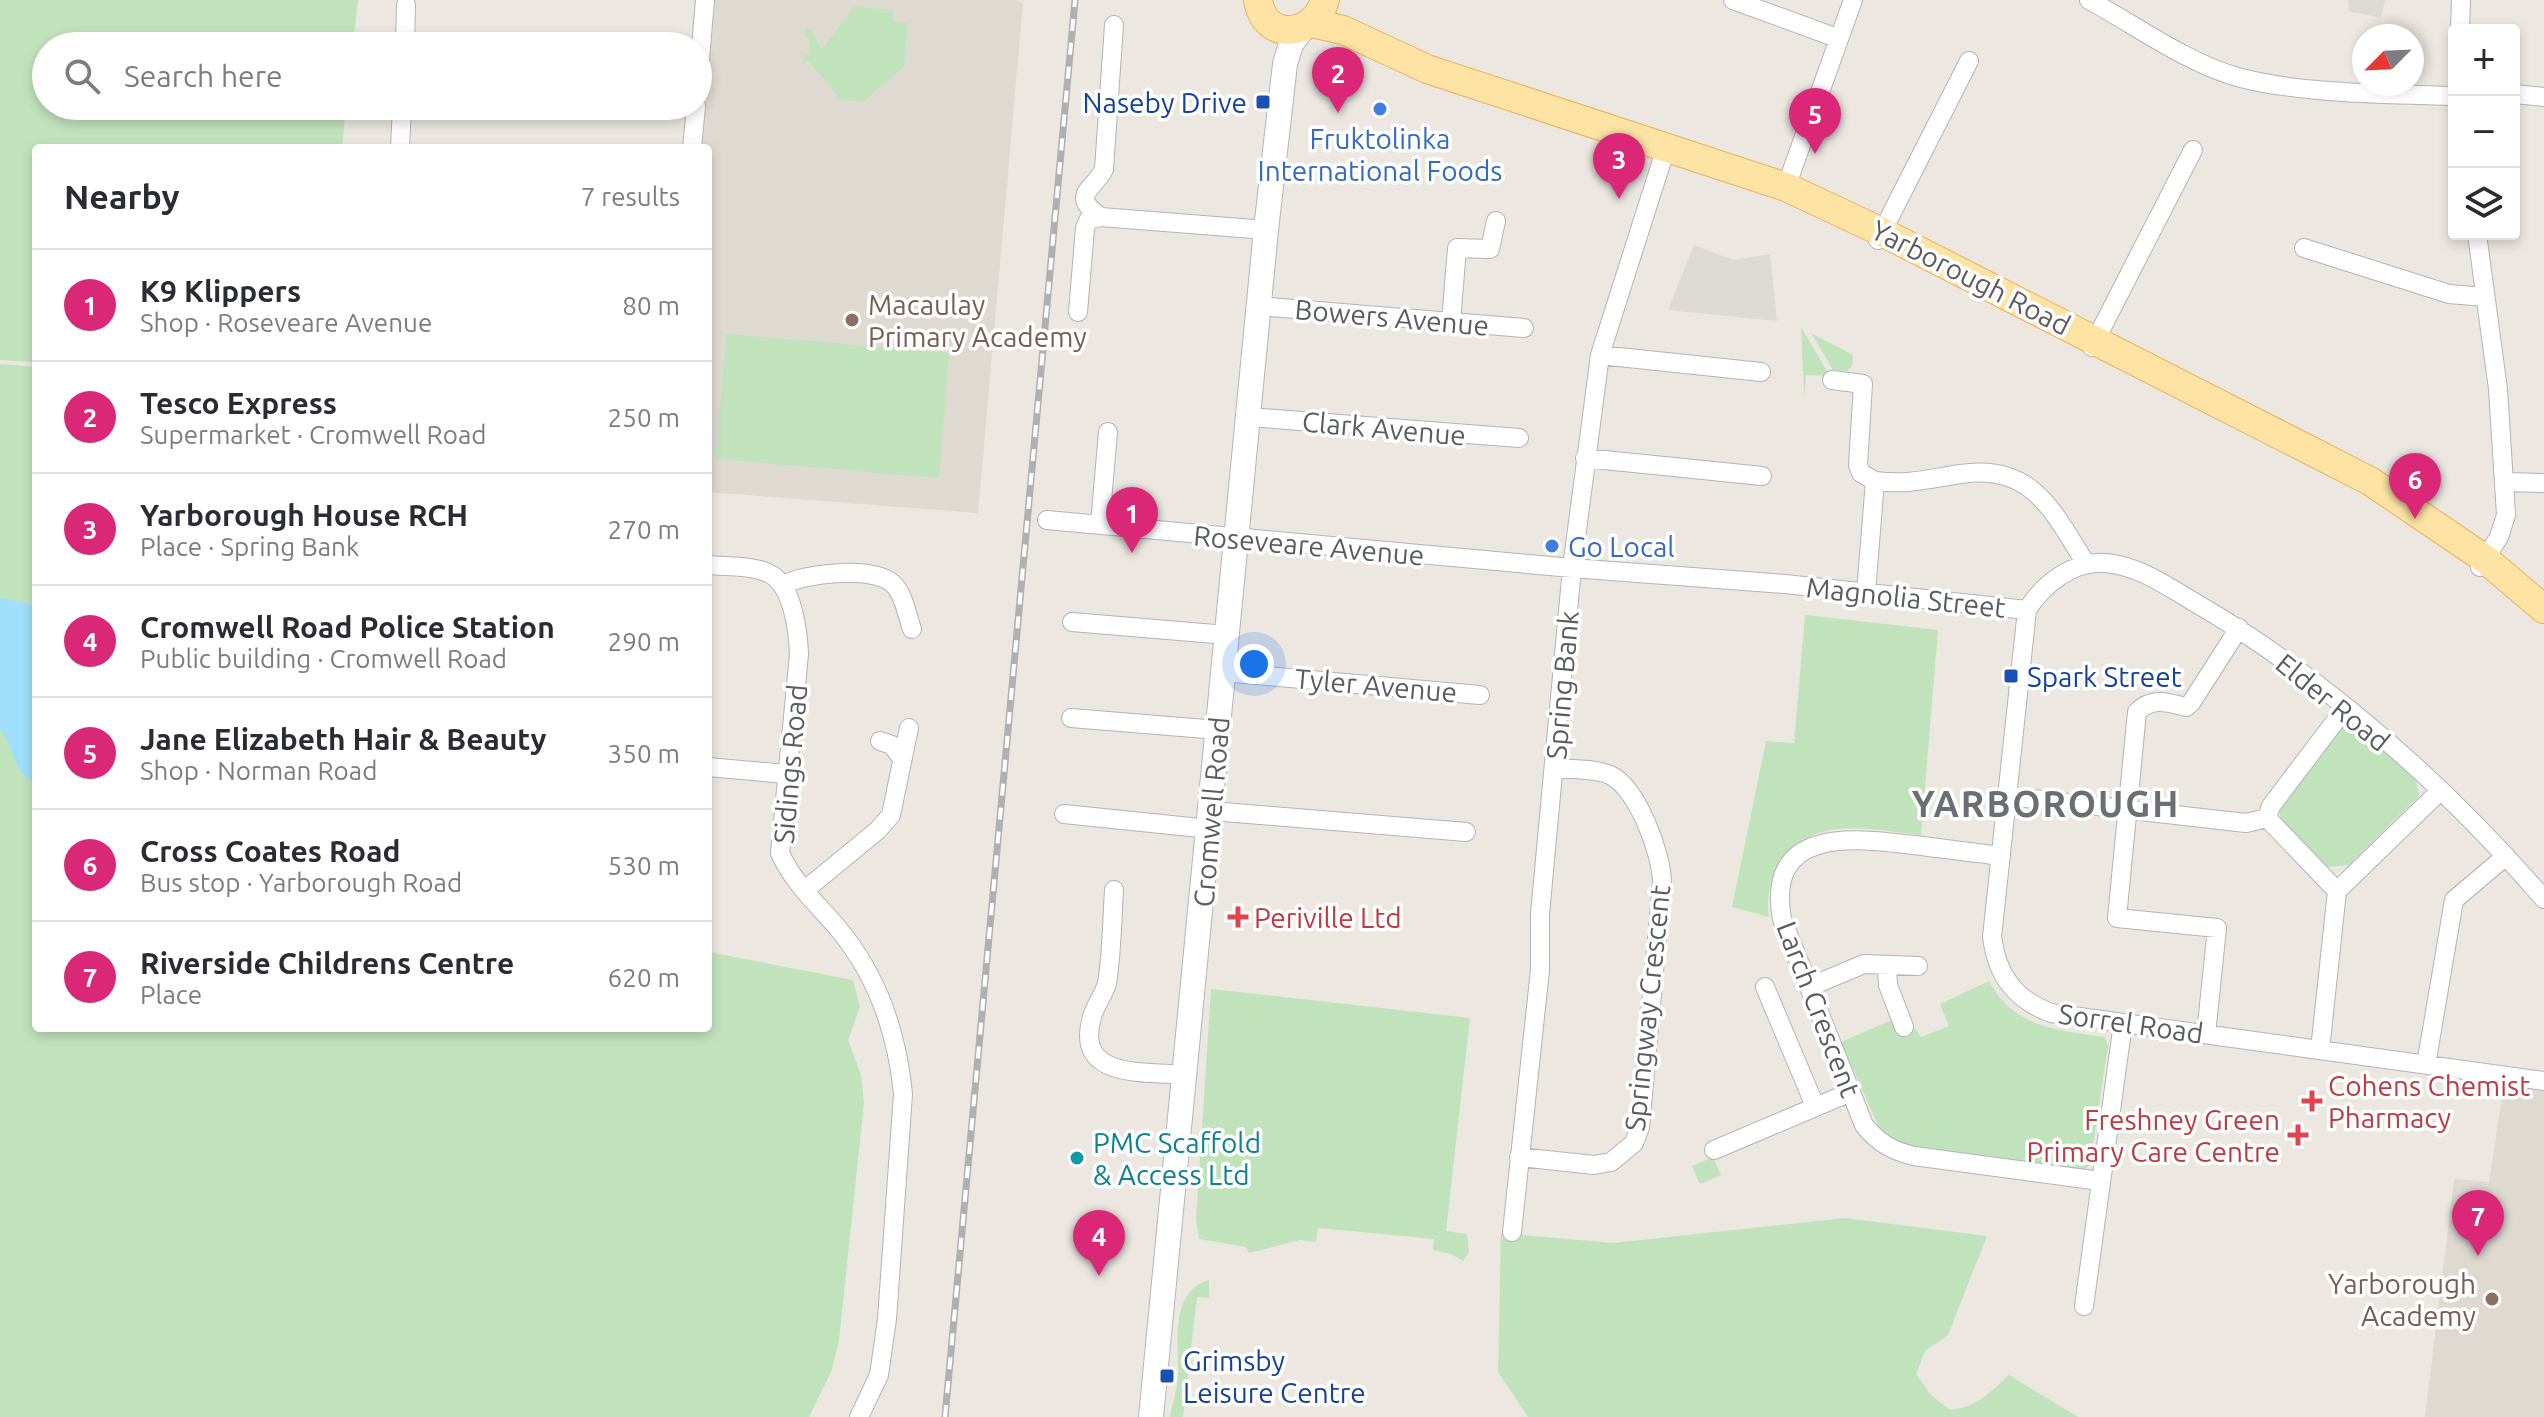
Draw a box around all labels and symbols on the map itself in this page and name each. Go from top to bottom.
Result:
north arrow [2352,24,2424,96]
pin: 2 [1312,47,1364,113]
place label: Naseby Drive [1083,87,1247,118]
pin: 5 [1789,88,1841,154]
marker: Naseby Drive [1254,93,1272,111]
marker: Fruktolinka International Foods [1371,100,1389,118]
place label: Fruktolinka International Foods [1258,123,1502,186]
pin: 3 [1593,133,1645,199]
street label: Yarborough Road [1866,213,2076,341]
place label: Macaulay Primary Academy [868,289,1087,352]
street label: Bowers Avenue [1294,293,1490,341]
marker: Macaulay Primary Academy [843,311,861,329]
street label: Clark Avenue [1301,405,1467,451]
pin: 6 [2389,453,2441,519]
pin: 1 [1106,487,1158,553]
street label: Roseveare Avenue [1192,519,1426,571]
place label: Go Local [1568,531,1675,562]
marker: Go Local [1543,537,1561,555]
street label: Magnolia Street [1805,571,2007,623]
street label: Spring Bank [1540,609,1584,761]
your location [1234,644,1274,684]
street label: Elder Road [2270,647,2396,757]
place label: Spark Street [2027,661,2182,692]
street label: Tyler Avenue [1294,662,1458,708]
marker: Spark Street [2002,667,2020,685]
street label: Sidings Road [768,683,812,845]
street label: Cromwell Road [1187,715,1235,909]
district label: YARBOROUGH [1912,783,2180,824]
street label: Springway Crescent [1619,883,1675,1133]
place label: Periville Ltd [1254,902,1402,933]
marker: Periville Ltd [1229,908,1247,926]
street label: Larch Crescent [1771,917,1867,1101]
street label: Sorrel Road [2057,997,2205,1049]
place label: Cohens Chemist Pharmacy [2328,1070,2530,1133]
marker: Cohens Chemist Pharmacy [2303,1092,2321,1110]
place label: Freshney Green Primary Care Centre [2026,1104,2280,1167]
marker: Freshney Green Primary Care Centre [2287,1124,2309,1146]
place label: PMC Scaffold & Access Ltd [1093,1127,1261,1190]
marker: PMC Scaffold & Access Ltd [1068,1149,1086,1167]
pin: 7 [2452,1190,2504,1256]
pin: 4 [1073,1210,1125,1276]
place label: Yarborough Academy [2328,1268,2476,1331]
marker: Yarborough Academy [2483,1290,2501,1308]
place label: Grimsby Leisure Centre [1183,1345,1366,1408]
marker: Grimsby Leisure Centre [1158,1367,1176,1385]

